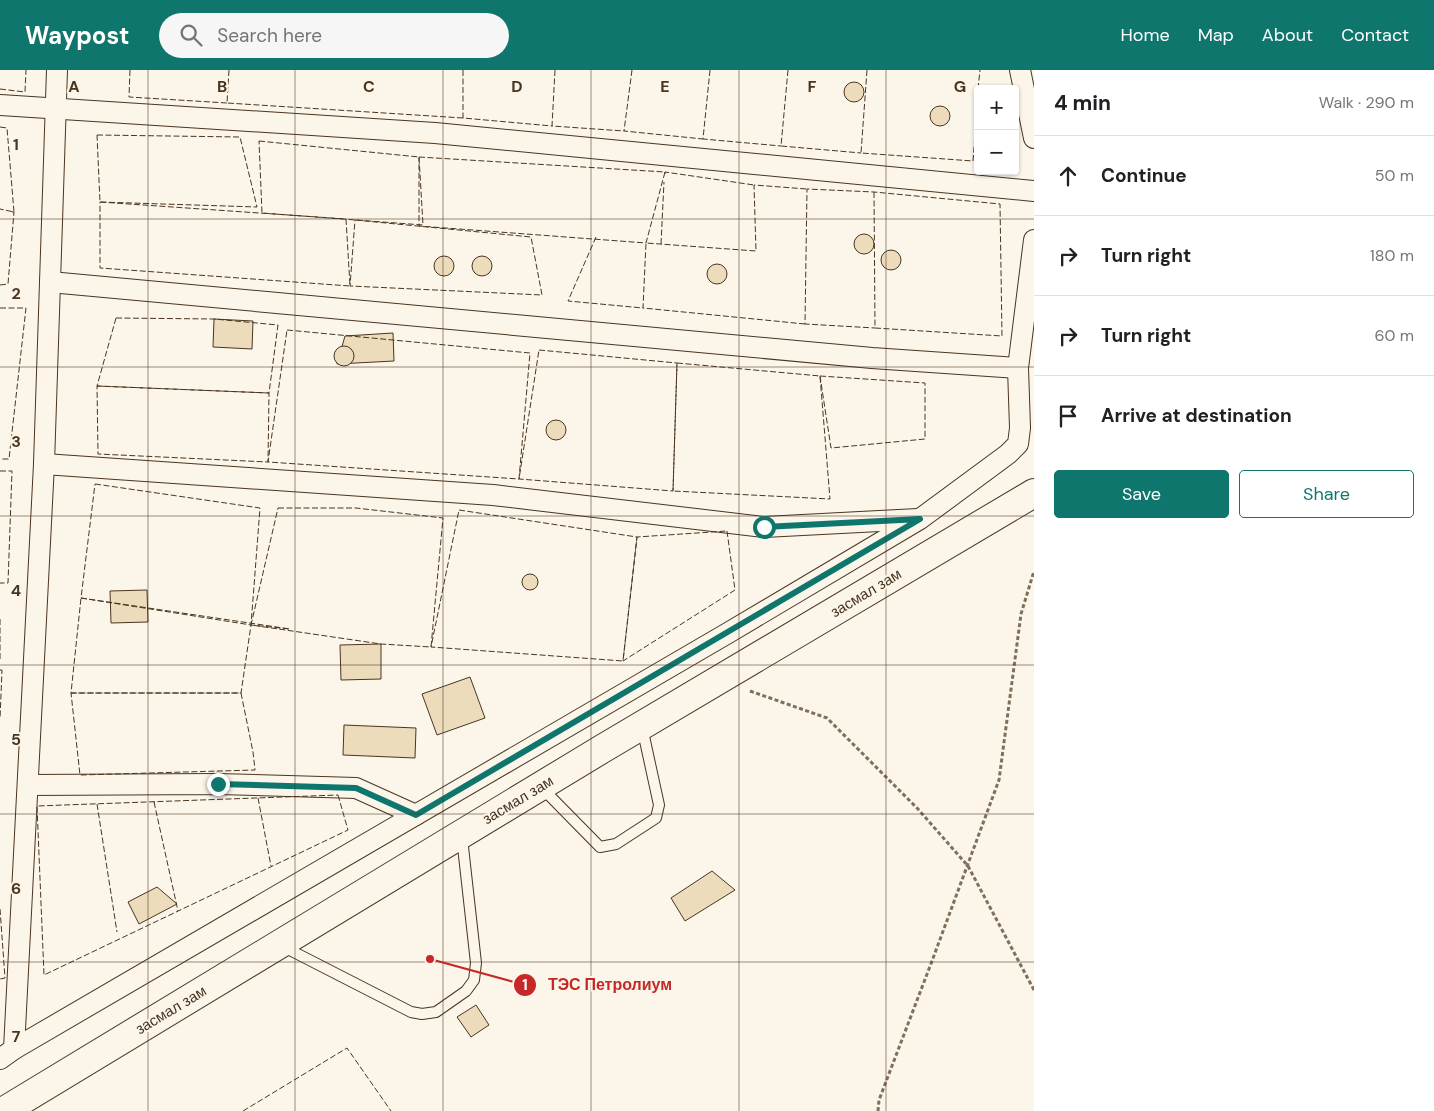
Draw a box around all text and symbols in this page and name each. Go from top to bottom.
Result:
search box [159,13,509,58]
text: Waypost [25,20,129,51]
icon: search [177,21,205,49]
text: Search here [217,23,322,48]
text: Home [1120,23,1170,47]
text: Map [1198,23,1234,47]
text: About [1262,23,1313,47]
text: Contact [1341,23,1409,47]
text: A [68,76,80,97]
text: B [217,76,227,97]
text: C [363,76,375,97]
text: D [511,76,523,97]
text: E [660,76,670,97]
text: F [808,76,817,97]
text: G [954,76,966,97]
map controls [974,85,1019,175]
button: + [974,85,1019,130]
text: 4 min [1054,89,1111,117]
text: Walk · 290 m [1319,92,1414,113]
button: − [974,130,1019,175]
text: 1 [13,134,19,155]
icon: ahead [1054,162,1082,190]
text: Continue [1101,163,1187,188]
text: 50 m [1375,165,1414,186]
icon: right [1054,242,1082,270]
text: Turn right [1101,243,1191,268]
text: 180 m [1370,245,1414,266]
text: 2 [11,283,21,304]
icon: right [1054,322,1082,350]
text: Turn right [1101,323,1191,348]
text: 60 m [1374,325,1414,346]
icon: arrive [1054,402,1082,430]
text: Arrive at destination [1101,403,1292,428]
text: 3 [11,431,21,452]
button: Save [1054,470,1229,518]
button: Share [1239,470,1414,518]
route start [753,516,776,539]
street label: засмал зам [827,564,905,622]
text: 4 [11,580,21,601]
text: 5 [11,729,21,750]
street label: засмал зам [479,771,557,829]
route end [207,773,230,796]
text: 6 [11,878,21,899]
callout: ТЭС Петролиум [513,969,682,1000]
text: ТЭС Петролиум [548,974,672,995]
text: 1 [522,975,528,995]
street label: засмал зам [132,981,210,1039]
text: 7 [12,1026,21,1047]

